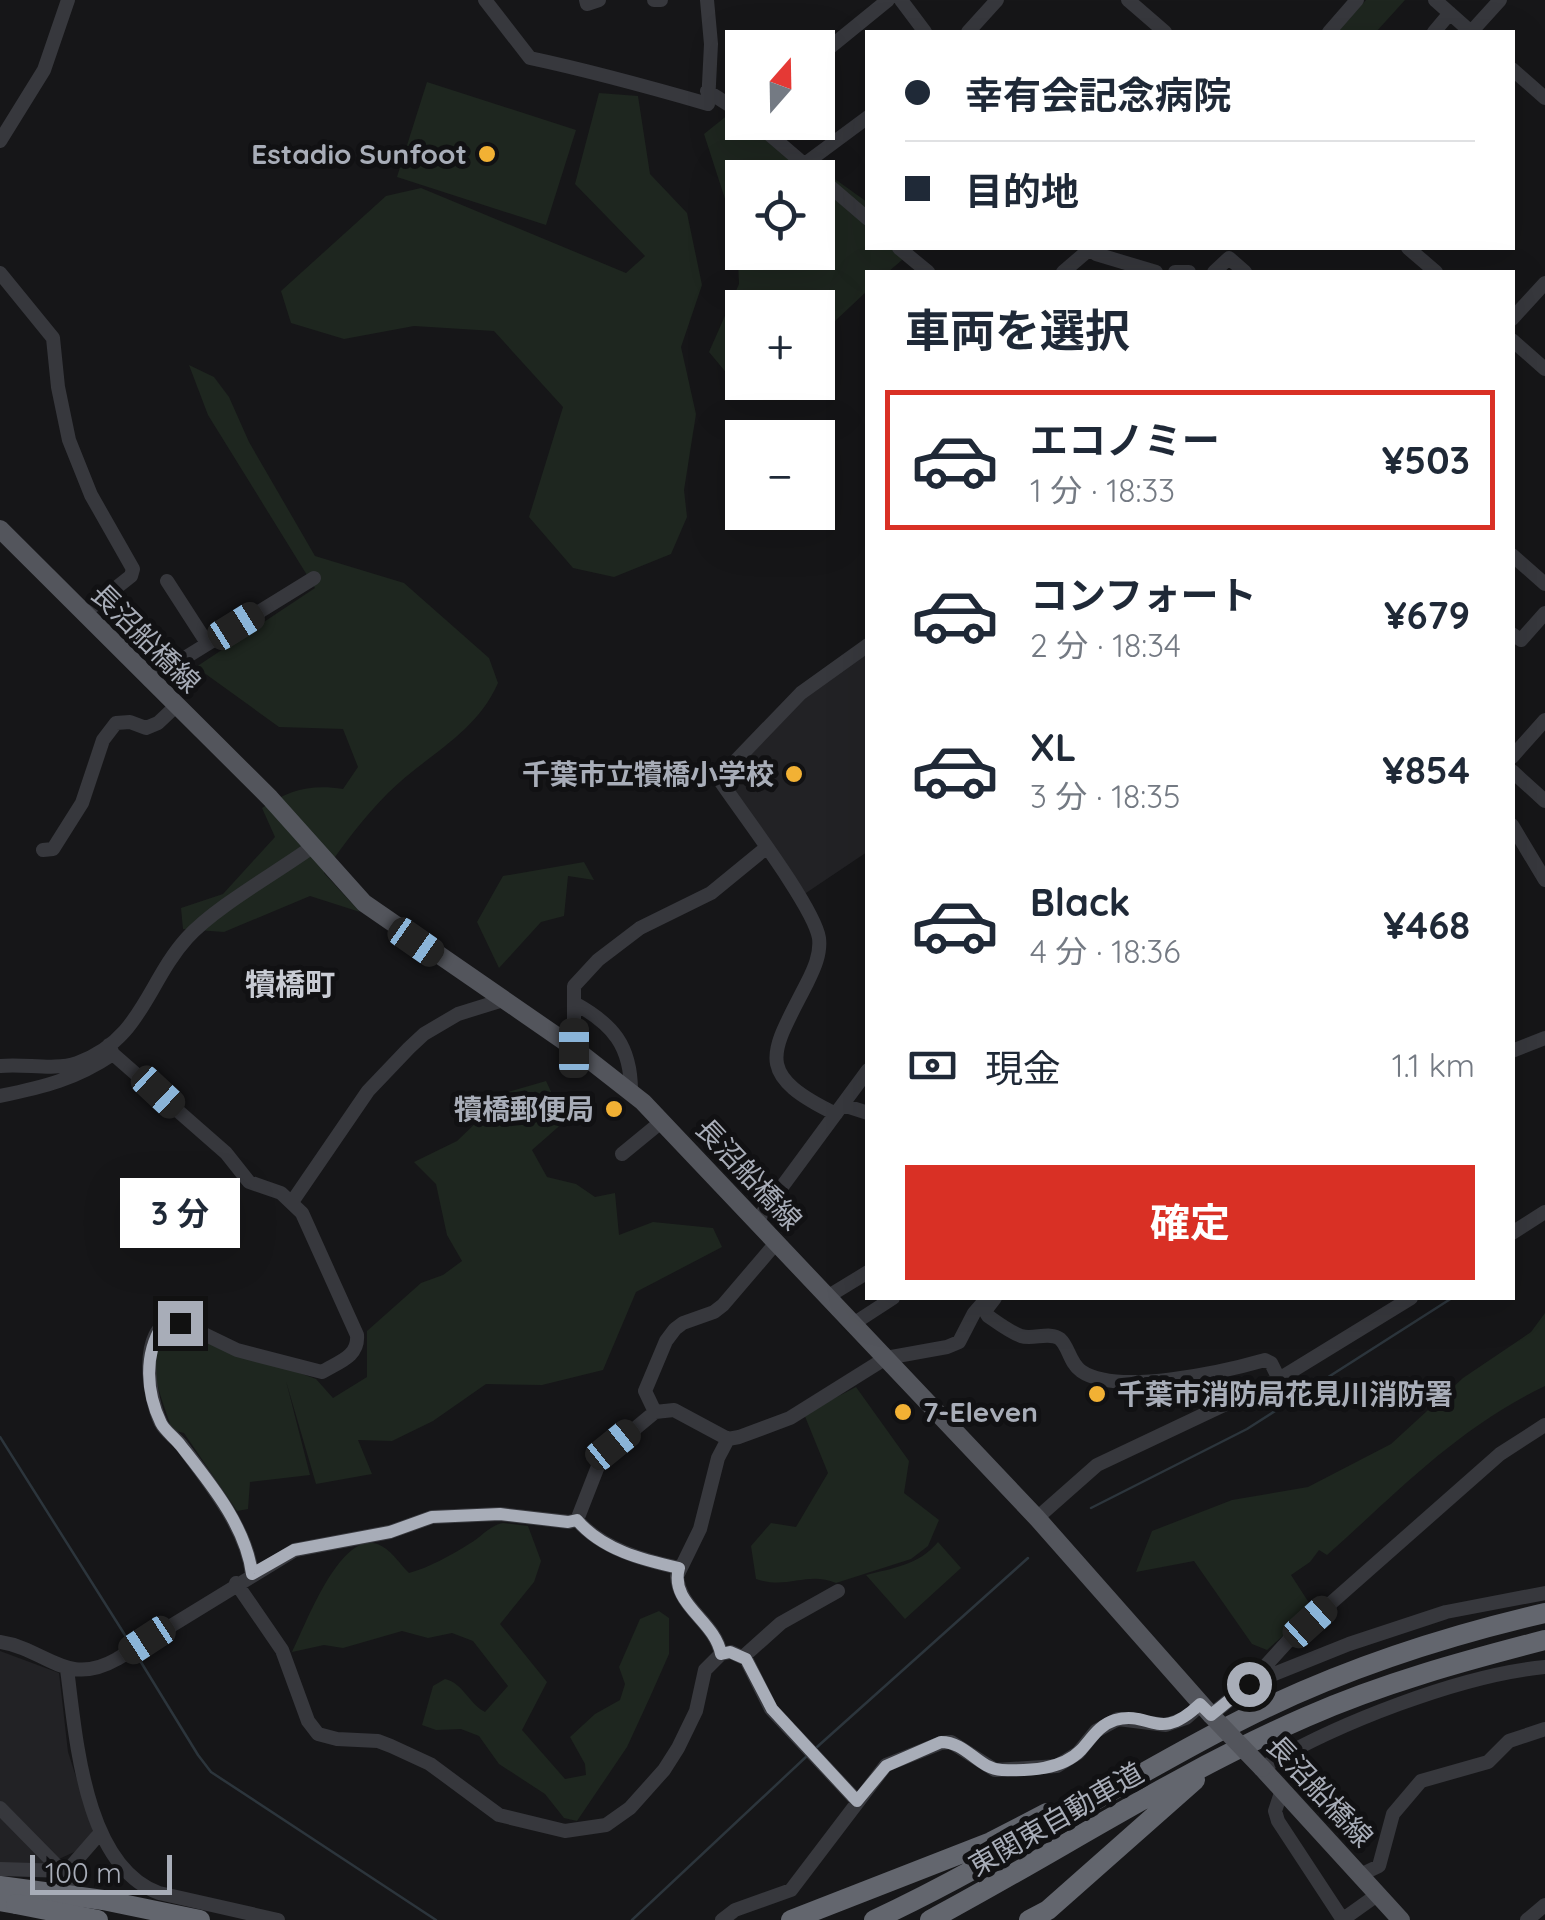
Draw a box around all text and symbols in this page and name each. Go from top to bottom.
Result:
north arrow [725,30,835,140]
map controls [725,30,835,530]
text: 幸有会記念病院 [965,71,1231,119]
place label: Estadio Sunfoot [251,136,467,171]
marker: Estadio Sunfoot [476,143,498,165]
button: locate [725,160,835,270]
text: 目的地 [965,167,1079,215]
button: + [725,290,835,400]
text: 車両を選択 [905,302,1130,358]
icon: car [910,415,1000,505]
text: エコノミー [1030,416,1220,464]
button: − [725,420,835,530]
text: ¥503 [1382,436,1470,484]
text: 1 分 · 18:33 [1030,470,1175,510]
icon: car [910,570,1000,660]
text: コンフォート [1030,571,1257,619]
street label: 長沼船橋線 [84,576,208,700]
text: ¥679 [1384,591,1470,639]
car [203,597,269,655]
text: 2 分 · 18:34 [1030,625,1181,665]
text: XL [1030,723,1076,771]
icon: car [910,725,1000,815]
text: ¥854 [1382,746,1470,794]
place label: 千葉市立犢橋小学校 [522,756,774,791]
marker: 千葉市立犢橋小学校 [783,763,805,785]
text: 3 分 · 18:35 [1030,776,1181,816]
text: Black [1030,878,1130,926]
icon: car [910,880,1000,970]
text: ¥468 [1383,901,1470,949]
car [383,913,449,971]
text: 4 分 · 18:36 [1030,931,1180,971]
district label: 犢橋町 [245,965,335,1003]
car [559,1018,589,1078]
icon: cash [905,1038,960,1093]
text: 現金 [985,1044,1061,1092]
text: 1.1 km [1392,1045,1475,1085]
car [126,1061,190,1123]
place label: 犢橋郵便局 [454,1091,594,1126]
marker: 犢橋郵便局 [603,1098,625,1120]
street label: 長沼船橋線 [689,1111,810,1237]
button: 確定 [905,1165,1475,1280]
callout: 3 分 [120,1178,240,1248]
text: 3 分 [151,1193,209,1233]
route end [158,1301,203,1346]
place label: 千葉市消防局花見川消防署 [1117,1376,1453,1411]
marker: 千葉市消防局花見川消防署 [1086,1383,1108,1405]
place label: 7-Eleven [923,1394,1038,1429]
marker: 7-Eleven [892,1401,914,1423]
car [580,1414,646,1476]
car [1278,1591,1342,1653]
car [114,1611,180,1669]
route start [1227,1662,1272,1707]
street label: 長沼船橋線 [1260,1728,1381,1854]
street label: 東関東自動車道 [962,1754,1149,1883]
scale bar [30,1850,172,1894]
text: 100 m [45,1855,122,1890]

